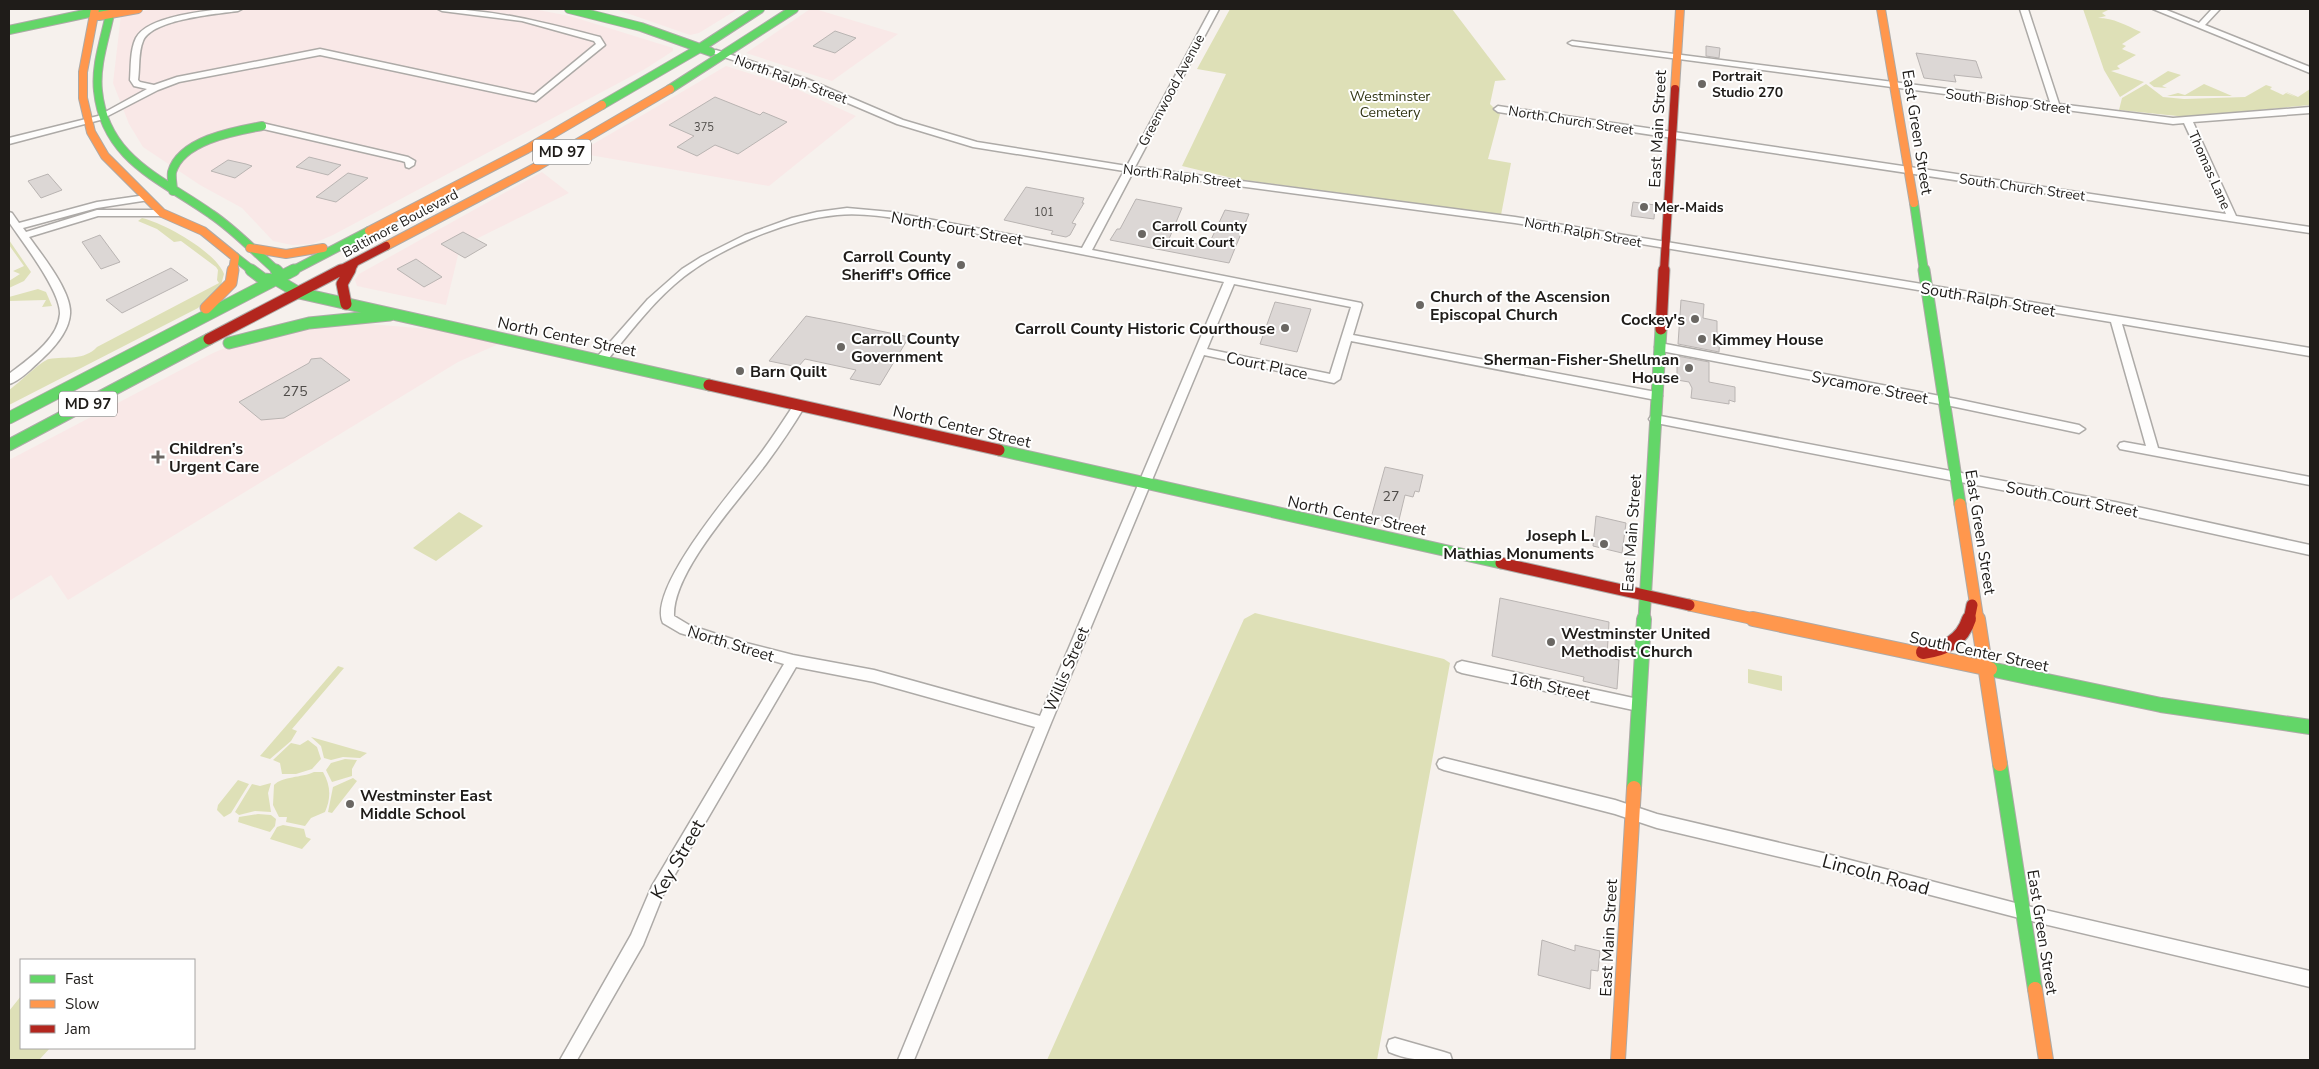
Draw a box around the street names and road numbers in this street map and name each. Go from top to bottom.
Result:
street label: Greenwood Avenue [1134,31,1209,150]
street label: North Ralph Street [732,50,850,109]
street label: East Green Street [1896,68,1938,197]
street label: East Main Street [1644,69,1672,188]
street label: South Bishop Street [1944,84,2072,119]
street label: North Church Street [1507,101,1635,140]
street label: Thomas Lane [2184,128,2235,213]
road number: MD 97 [533,140,591,164]
street label: North Ralph Street [1122,160,1242,193]
street label: South Church Street [1958,169,2086,206]
street label: Baltimore Boulevard [339,185,462,262]
street label: North Court Street [889,207,1025,251]
street label: North Ralph Street [1523,213,1643,252]
street label: South Ralph Street [1919,277,2057,323]
street label: North Center Street [496,312,638,362]
street label: Court Place [1224,347,1310,385]
street label: Sycamore Street [1810,366,1930,410]
road number: MD 97 [59,392,117,416]
street label: North Center Street [891,400,1033,454]
street label: East Green Street [1959,468,2001,597]
street label: East Main Street [1617,473,1647,593]
street label: South Court Street [2004,476,2140,524]
street label: North Center Street [1286,491,1428,541]
street label: North Street [685,620,777,668]
street label: Willis Street [1039,623,1095,715]
street label: South Center Street [1907,626,2051,678]
street label: 16th Street [1508,668,1592,706]
street label: Key Street [645,815,711,904]
street label: Lincoln Road [1819,848,1932,902]
street label: East Green Street [2021,868,2063,997]
street label: East Main Street [1595,878,1623,997]

